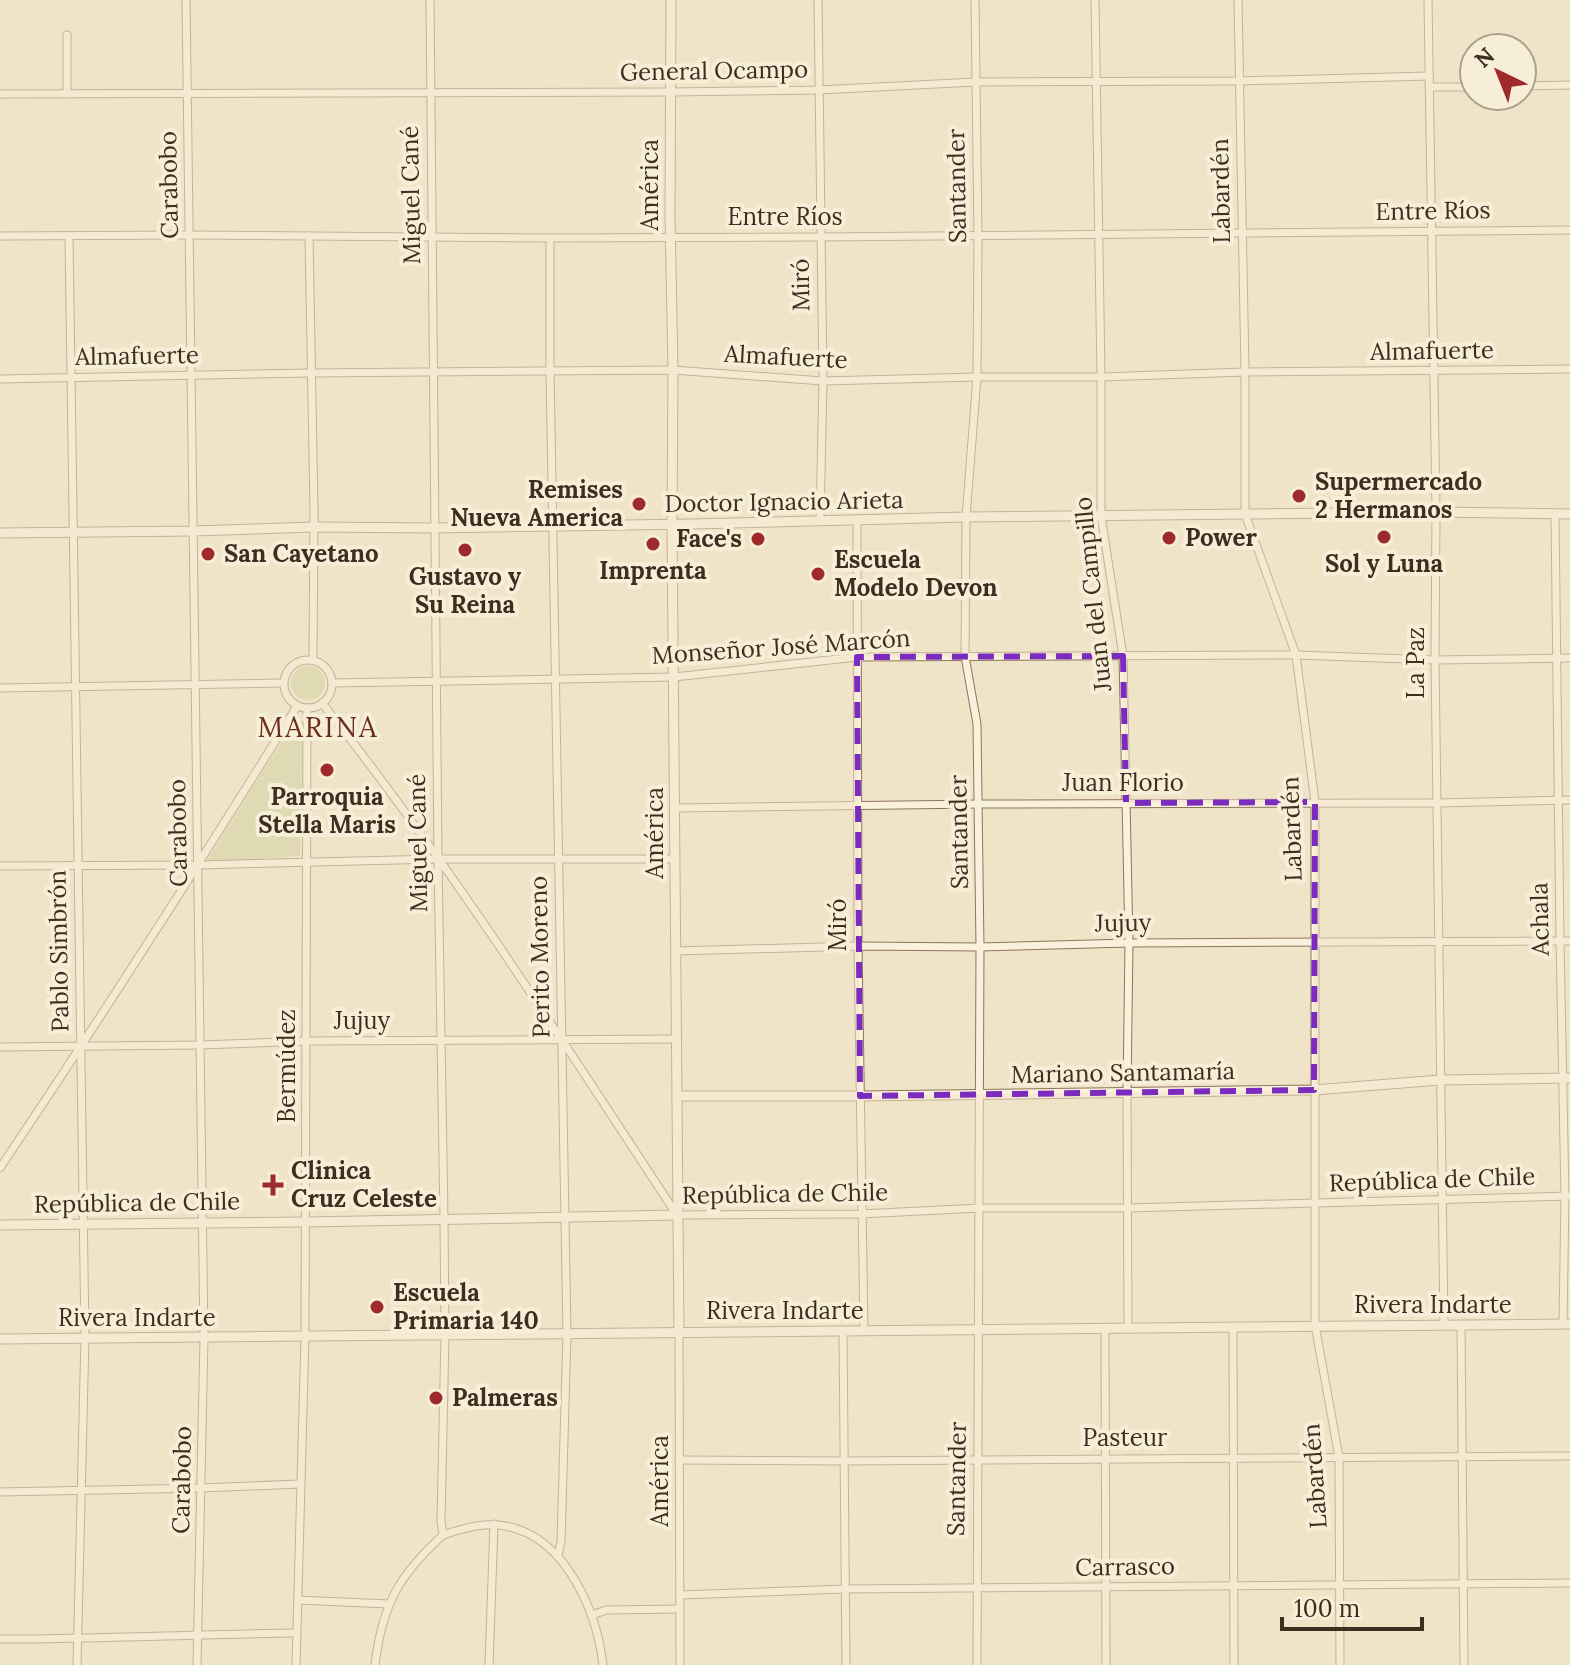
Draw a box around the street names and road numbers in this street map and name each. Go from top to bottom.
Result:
street label: General Ocampo [620,53,808,88]
street label: Miguel Cané [394,125,427,265]
street label: Santander [940,128,973,243]
street label: Carabobo [152,131,185,239]
street label: Labardén [1204,138,1237,244]
street label: América [634,139,665,232]
street label: Entre Ríos [1375,194,1491,227]
street label: Entre Ríos [727,201,843,232]
street label: Miró [785,258,816,312]
street label: Almafuerte [1369,334,1494,367]
street label: Almafuerte [722,338,849,375]
street label: Almafuerte [74,339,199,372]
street label: Doctor Ignacio Arieta [664,484,904,519]
street label: Juan del Campillo [1067,495,1118,694]
street label: Monseñor José Marcón [651,622,911,671]
street label: La Paz [1400,627,1431,699]
street label: Juan Florio [1061,767,1184,798]
street label: Miguel Cané [401,773,434,913]
street label: Santander [942,774,975,889]
street label: Labardén [1274,776,1309,882]
street label: Carabobo [161,779,194,887]
street label: América [639,787,670,880]
street label: Pablo Simbrón [42,870,75,1032]
street label: Perito Moreno [523,876,556,1038]
street label: Achala [1523,882,1556,957]
street label: Miró [822,898,853,952]
street label: Jujuy [1094,907,1152,939]
street label: Jujuy [333,1005,391,1036]
street label: Bermúdez [271,1009,302,1123]
street label: Mariano Santamaría [1011,1055,1235,1090]
street label: República de Chile [1328,1160,1536,1199]
street label: República de Chile [682,1176,888,1211]
street label: República de Chile [34,1185,240,1220]
street label: Rivera Indarte [1354,1289,1512,1320]
street label: Rivera Indarte [706,1295,864,1326]
street label: Rivera Indarte [58,1302,216,1333]
street label: Santander [940,1421,973,1536]
street label: Pasteur [1083,1422,1168,1453]
street label: Labardén [1295,1422,1334,1530]
street label: Carabobo [165,1426,198,1534]
street label: América [644,1435,675,1528]
street label: Carrasco [1075,1550,1175,1583]

